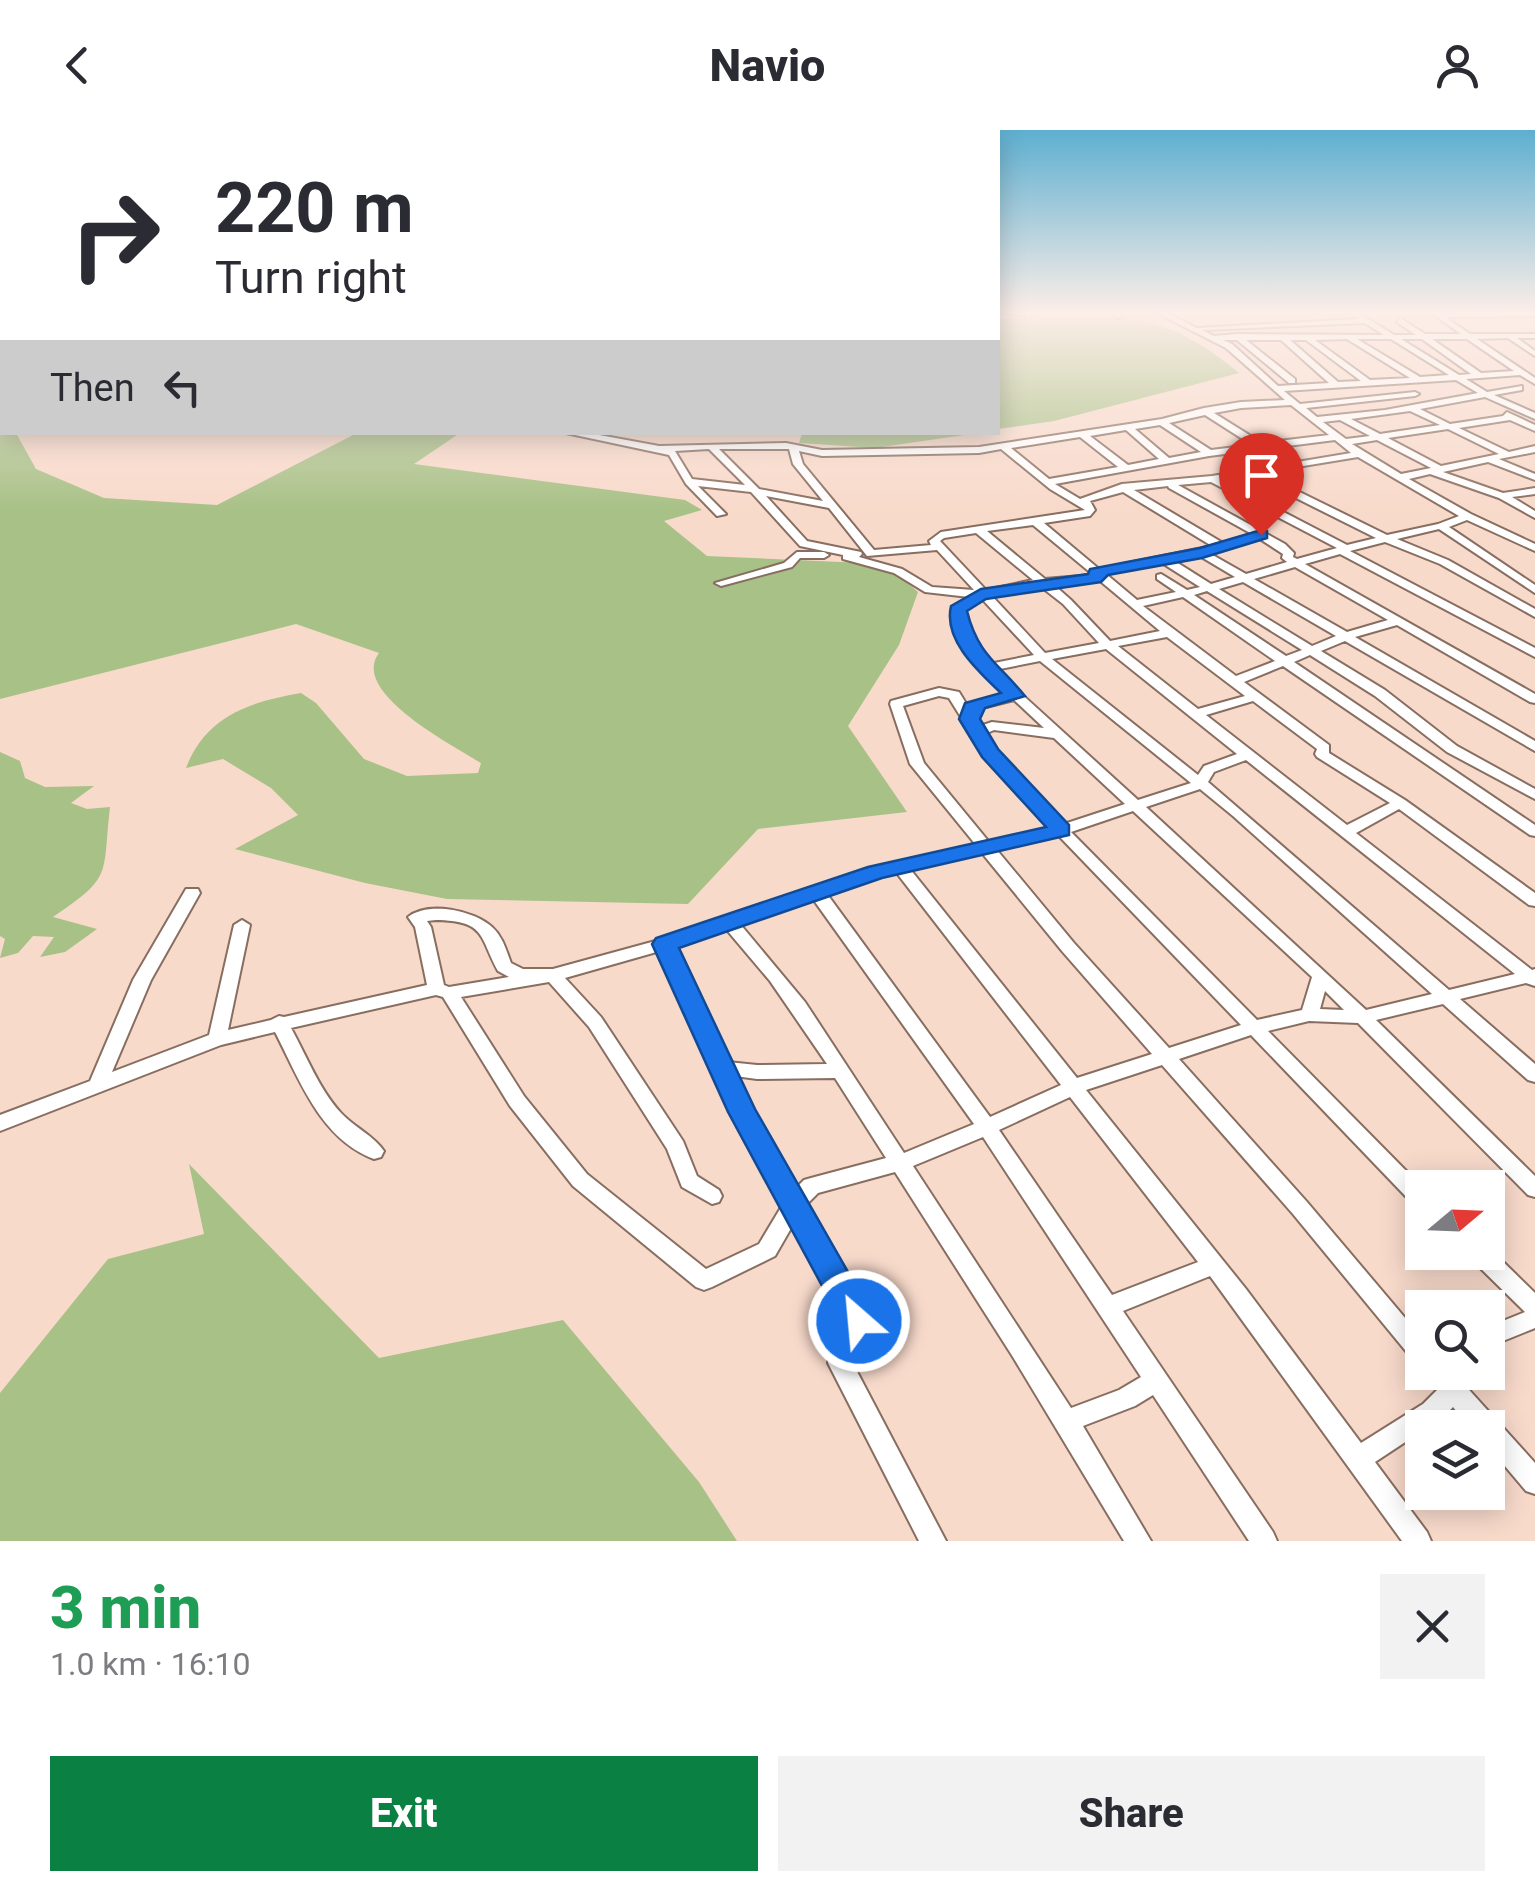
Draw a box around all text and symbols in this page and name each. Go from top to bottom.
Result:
icon: back [50,38,105,93]
icon: person [1430,38,1485,93]
text: Navio [710,39,825,92]
text: 220 m [215,167,414,249]
icon: right [50,170,180,300]
text: Turn right [215,251,407,304]
icon: left [155,360,210,415]
text: Then [50,366,135,410]
pin [1219,433,1304,536]
icon: arrive [1234,448,1289,503]
north arrow [1405,1170,1505,1270]
map controls [1405,1170,1505,1510]
position arrow [807,1269,911,1373]
button: search [1405,1290,1505,1390]
button: layers [1405,1410,1505,1510]
text: 3 min [50,1572,201,1643]
button: close [1380,1574,1485,1679]
text: 1.0 km · 16:10 [50,1645,251,1683]
button: Exit [50,1756,758,1871]
button: Share [778,1756,1485,1871]

